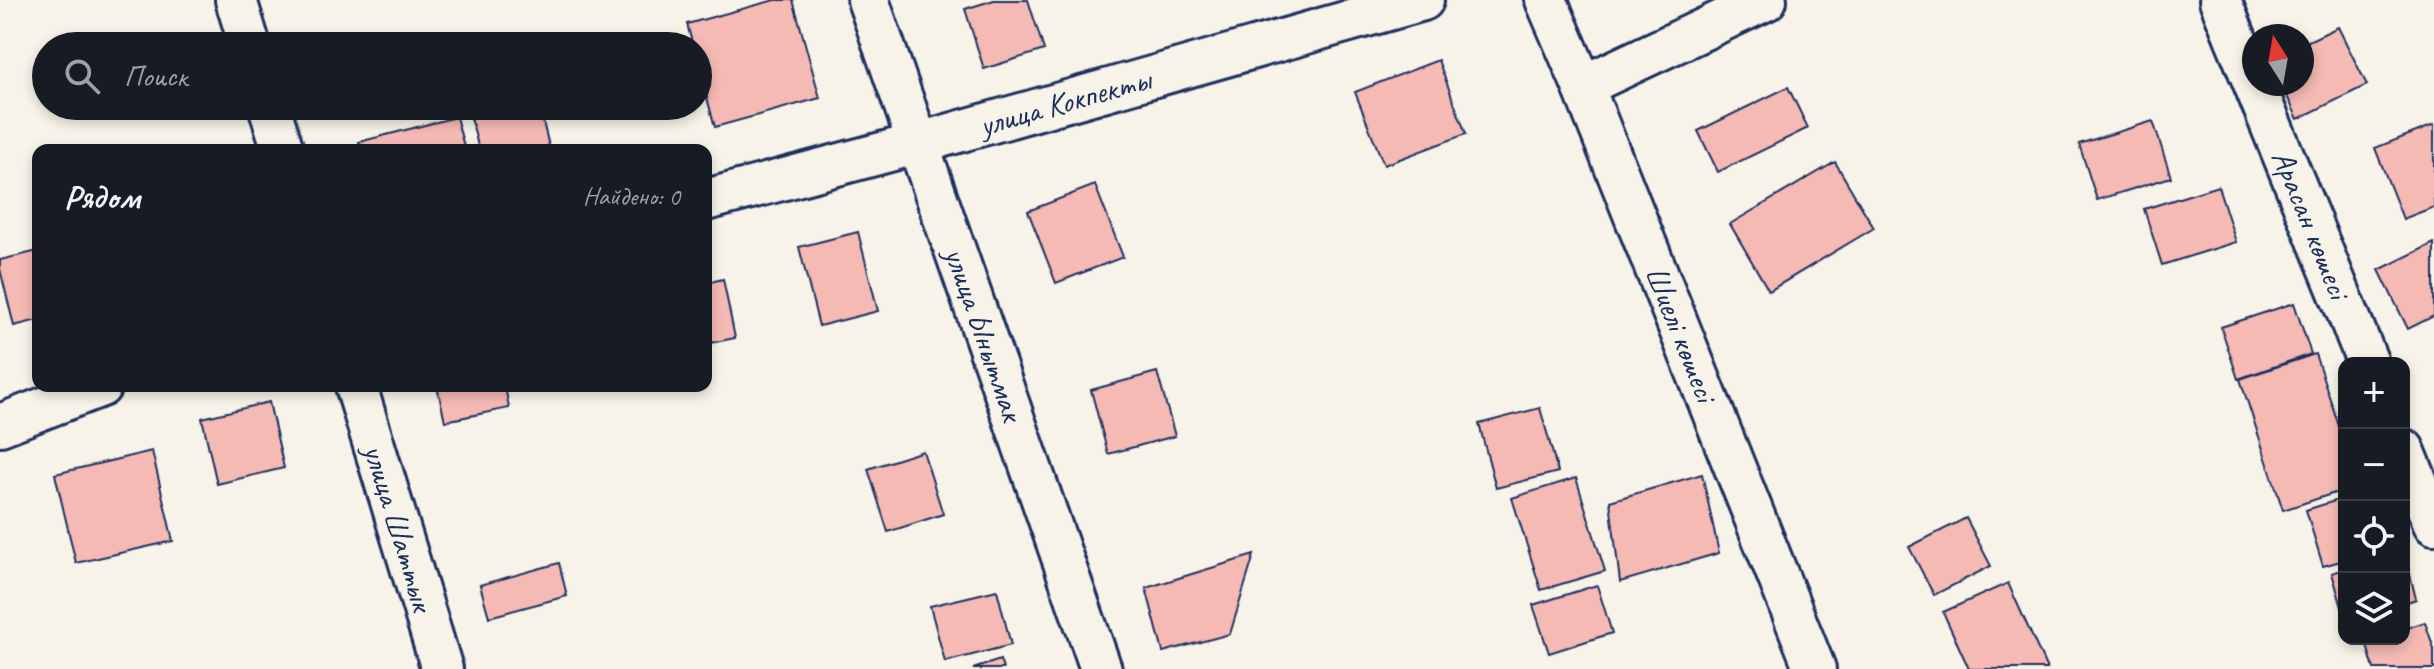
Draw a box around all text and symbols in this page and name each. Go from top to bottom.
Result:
north arrow [2242,24,2314,96]
search box [32,32,712,120]
icon: search [60,54,104,98]
text: Поиск [124,57,187,95]
street label: улица Кокпекты [973,57,1157,146]
street label: Арасан көшесі [2263,144,2361,308]
text: Рядом [64,175,140,218]
text: Найдено: 0 [583,180,680,213]
street label: улица Ынытмак [935,240,1034,429]
street label: Шиелі көшесі [1636,260,1728,411]
map controls [2338,357,2410,645]
button: + [2338,357,2410,429]
button: − [2338,429,2410,501]
street label: улица Шаттык [354,437,445,619]
button: locate [2338,501,2410,573]
button: layers [2338,573,2410,645]

